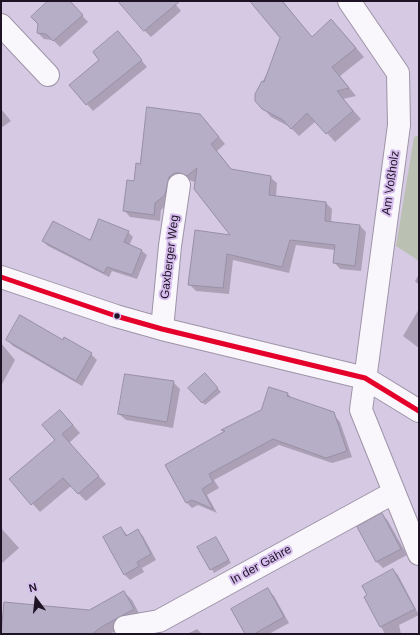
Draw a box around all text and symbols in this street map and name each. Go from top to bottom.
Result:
street label: Am Voßholz [379,150,403,216]
street label: Gaxberger Weg [158,214,182,300]
unlabelled marker [112,311,122,321]
street label: In der Gähre [228,542,294,588]
north arrow [16,579,56,619]
text: N [27,581,38,594]

